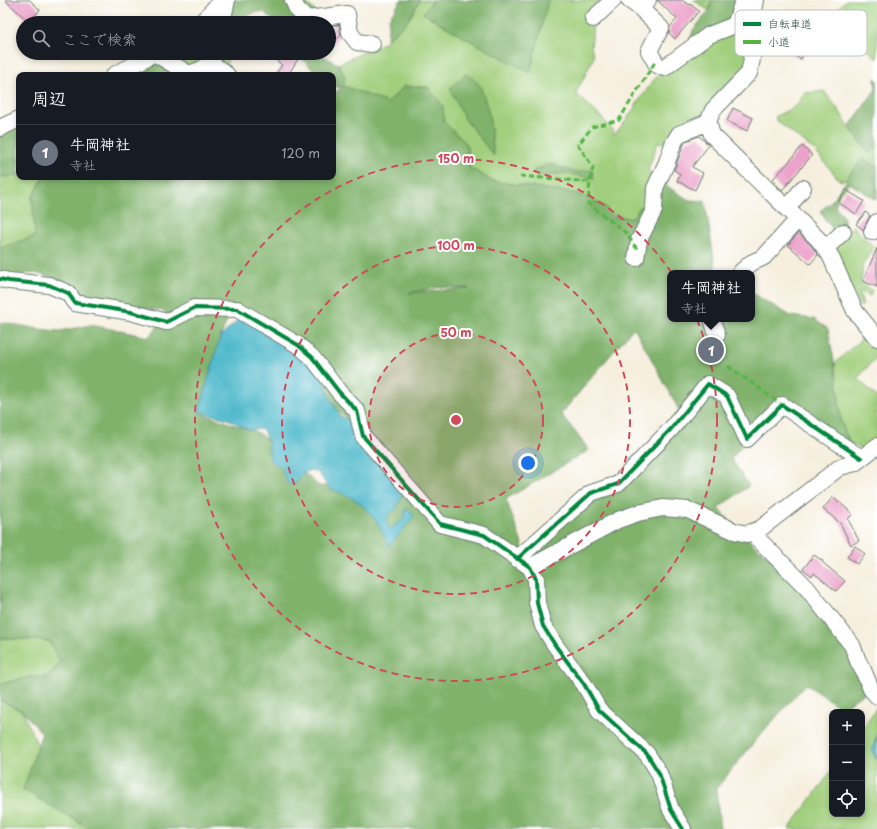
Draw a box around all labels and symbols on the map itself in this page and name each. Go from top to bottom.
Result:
legend [735,10,867,56]
text: 自転車道 [768,15,812,32]
text: 小道 [768,33,790,50]
text: 150 m [438,149,474,167]
text: 100 m [437,236,475,254]
text: 50 m [440,323,472,341]
pin: 1 [698,335,724,365]
centre of rings [449,413,463,427]
your location [518,453,538,473]

